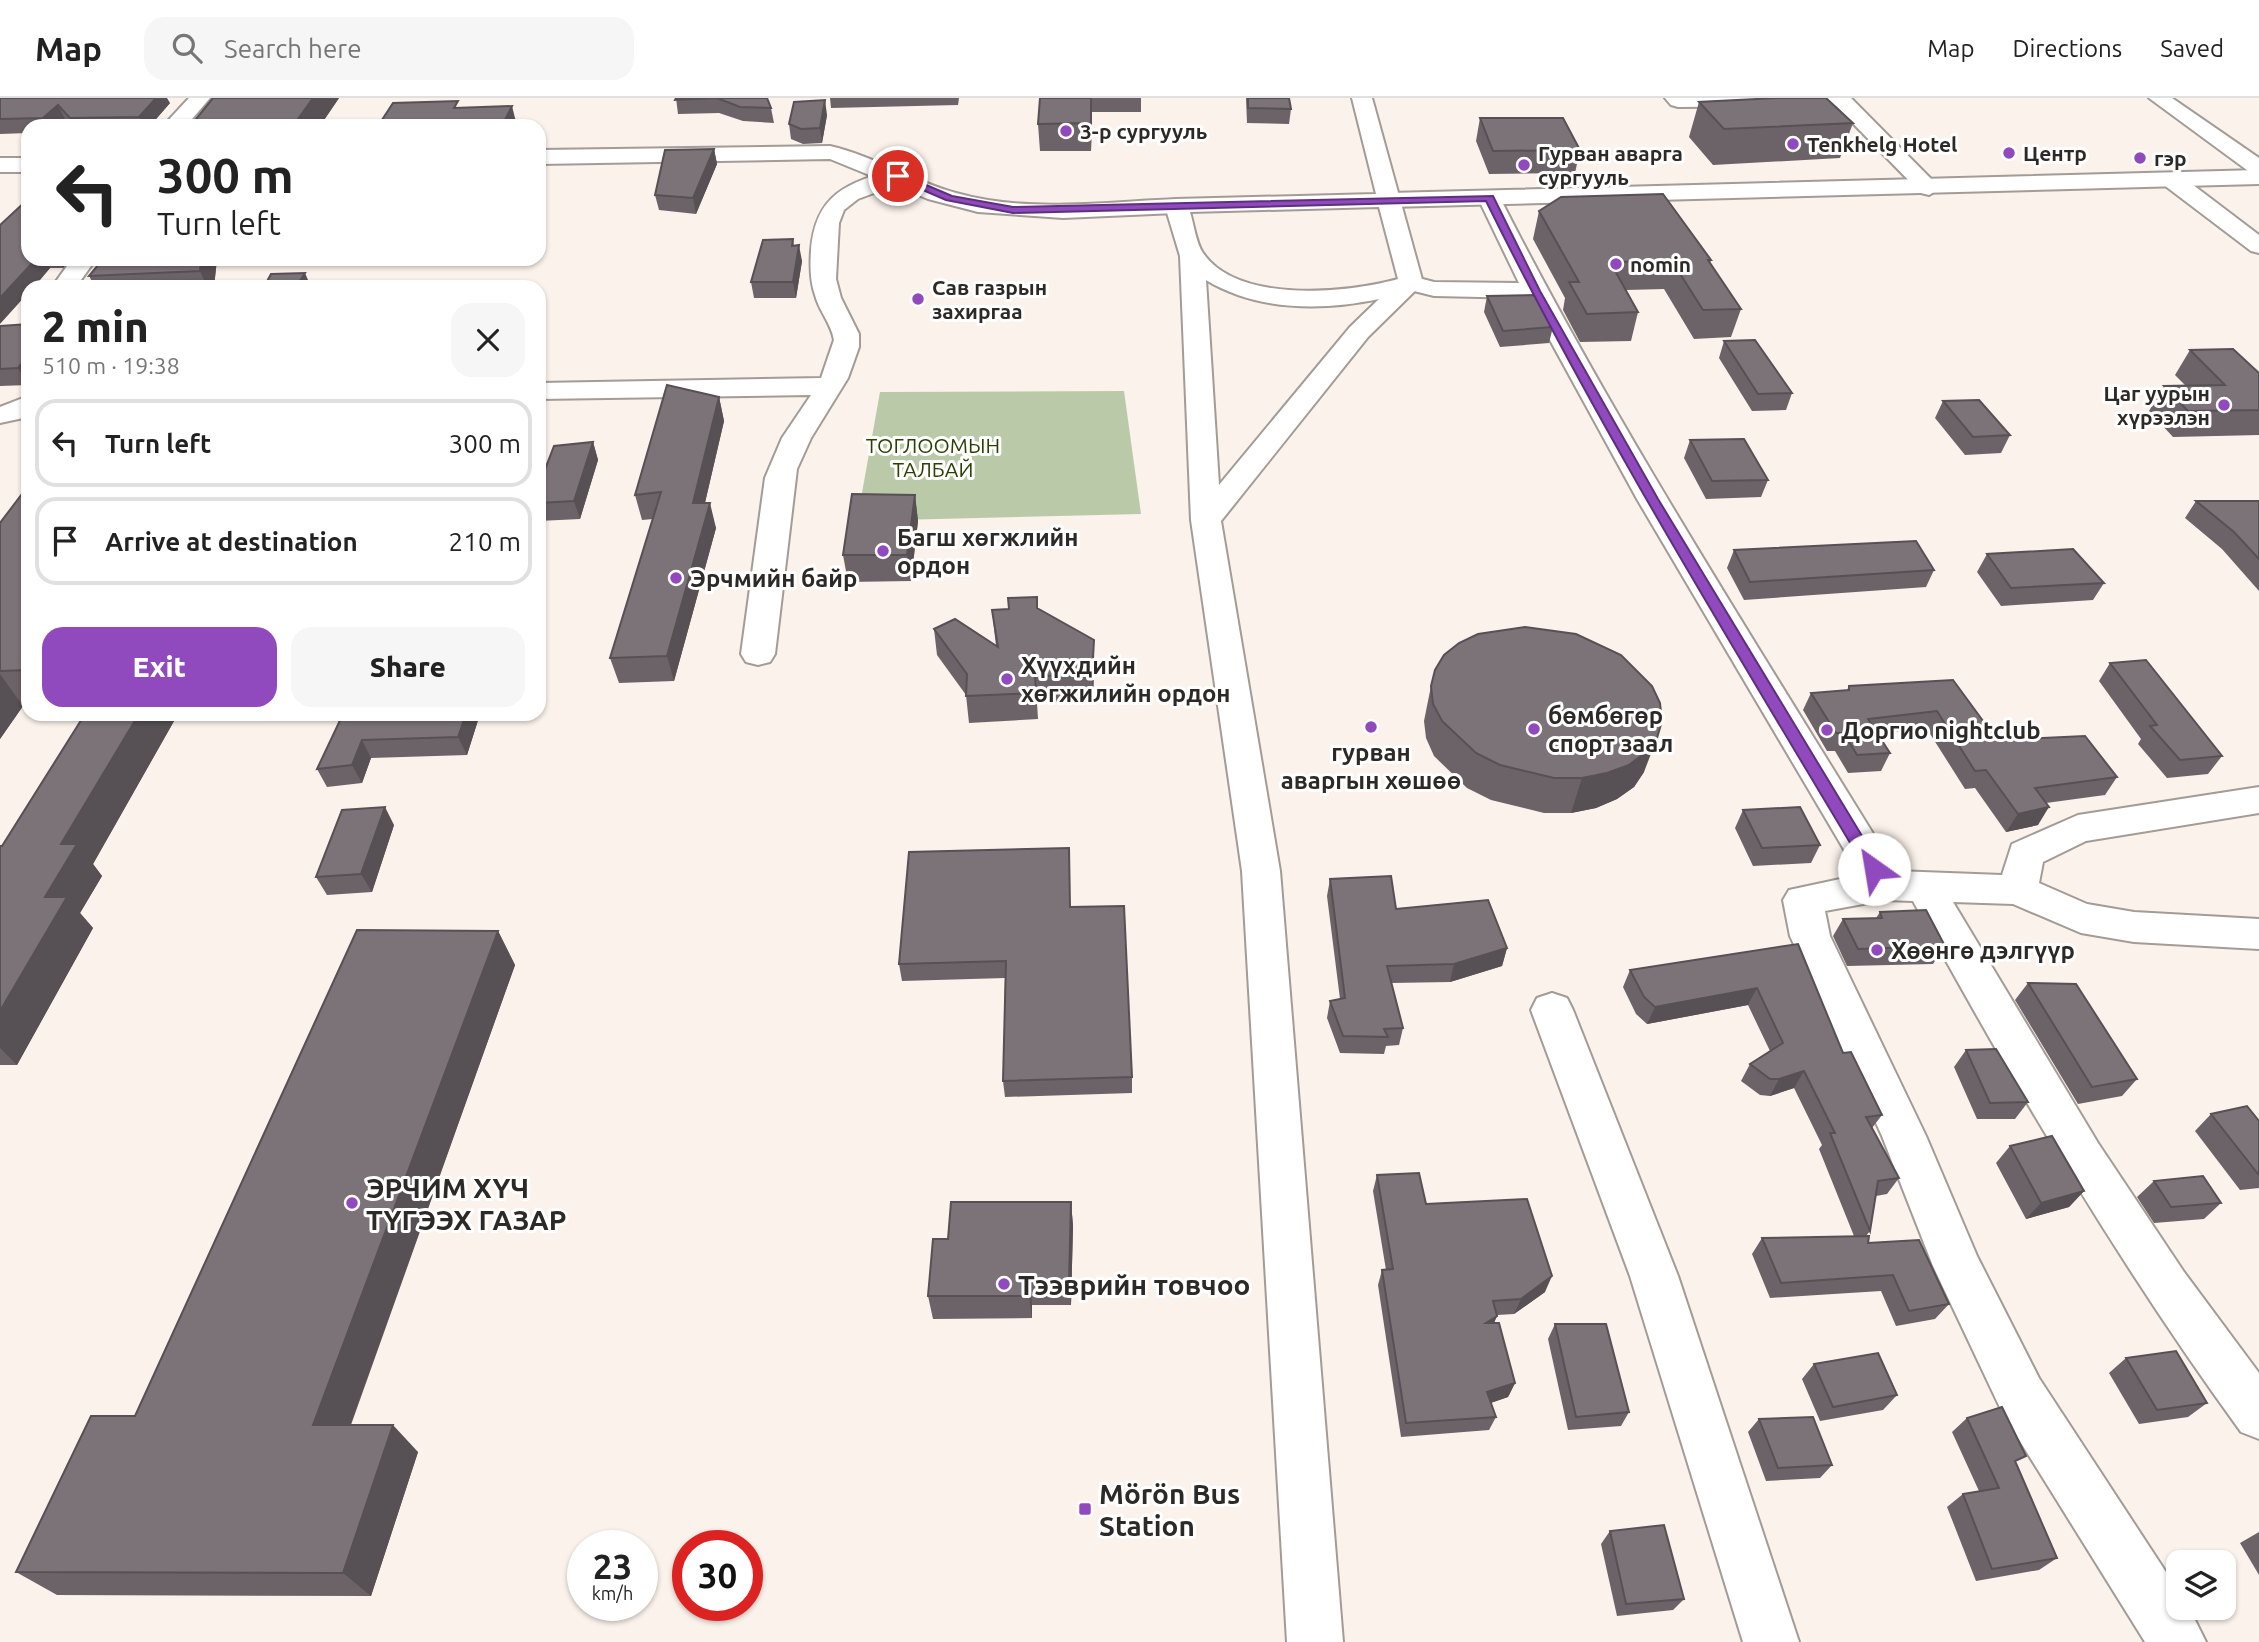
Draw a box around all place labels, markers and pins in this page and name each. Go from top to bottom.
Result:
place label: 3-р сургууль [1080,119,1207,143]
marker: 3-р сургууль [1058,123,1074,139]
place label: Tenkhelg Hotel [1807,132,1957,156]
marker: Tenkhelg Hotel [1785,136,1801,152]
place label: Гурван аварга сургууль [1538,141,1683,189]
place label: Центр [2023,141,2087,165]
marker: Центр [2001,145,2017,161]
pin [868,146,928,206]
place label: гэр [2154,146,2187,170]
marker: гэр [2132,150,2148,166]
marker: Гурван аварга сургууль [1516,157,1532,173]
place label: nomin [1630,252,1691,276]
marker: nomin [1608,256,1624,272]
place label: Сав газрын захиргаа [932,275,1047,323]
marker: Сав газрын захиргаа [910,291,926,307]
place label: Цаг уурын хүрээлэн [2104,381,2210,429]
marker: Цаг уурын хүрээлэн [2216,397,2232,413]
place label: Багш хөгжлийн ордон [897,524,1078,579]
marker: Багш хөгжлийн ордон [875,543,891,559]
place label: Эрчмийн байр [690,565,857,592]
marker: Эрчмийн байр [668,570,684,586]
place label: Хүүхдийн хөгжилийн ордон [1021,652,1231,707]
marker: Хүүхдийн хөгжилийн ордон [999,671,1015,687]
place label: бөмбөгөр спорт заал [1548,702,1673,757]
place label: Доргио nightclub [1841,717,2041,744]
marker: гурван аваргын хөшөө [1363,719,1379,735]
marker: бөмбөгөр спорт заал [1526,721,1542,737]
marker: Доргио nightclub [1819,722,1835,738]
place label: гурван аваргын хөшөө [1281,739,1461,794]
place label: Хөөнгө дэлгүүр [1891,937,2075,964]
marker: Хөөнгө дэлгүүр [1869,942,1885,958]
place label: ЭРЧИМ ХҮЧ ТҮГЭЭХ ГАЗАР [366,1172,566,1235]
marker: ЭРЧИМ ХҮЧ ТҮГЭЭХ ГАЗАР [344,1195,360,1211]
place label: Тээврийн товчоо [1018,1269,1250,1300]
marker: Тээврийн товчоо [996,1276,1012,1292]
place label: Mörön Bus Station [1099,1478,1240,1541]
marker: Mörön Bus Station [1077,1501,1093,1517]

